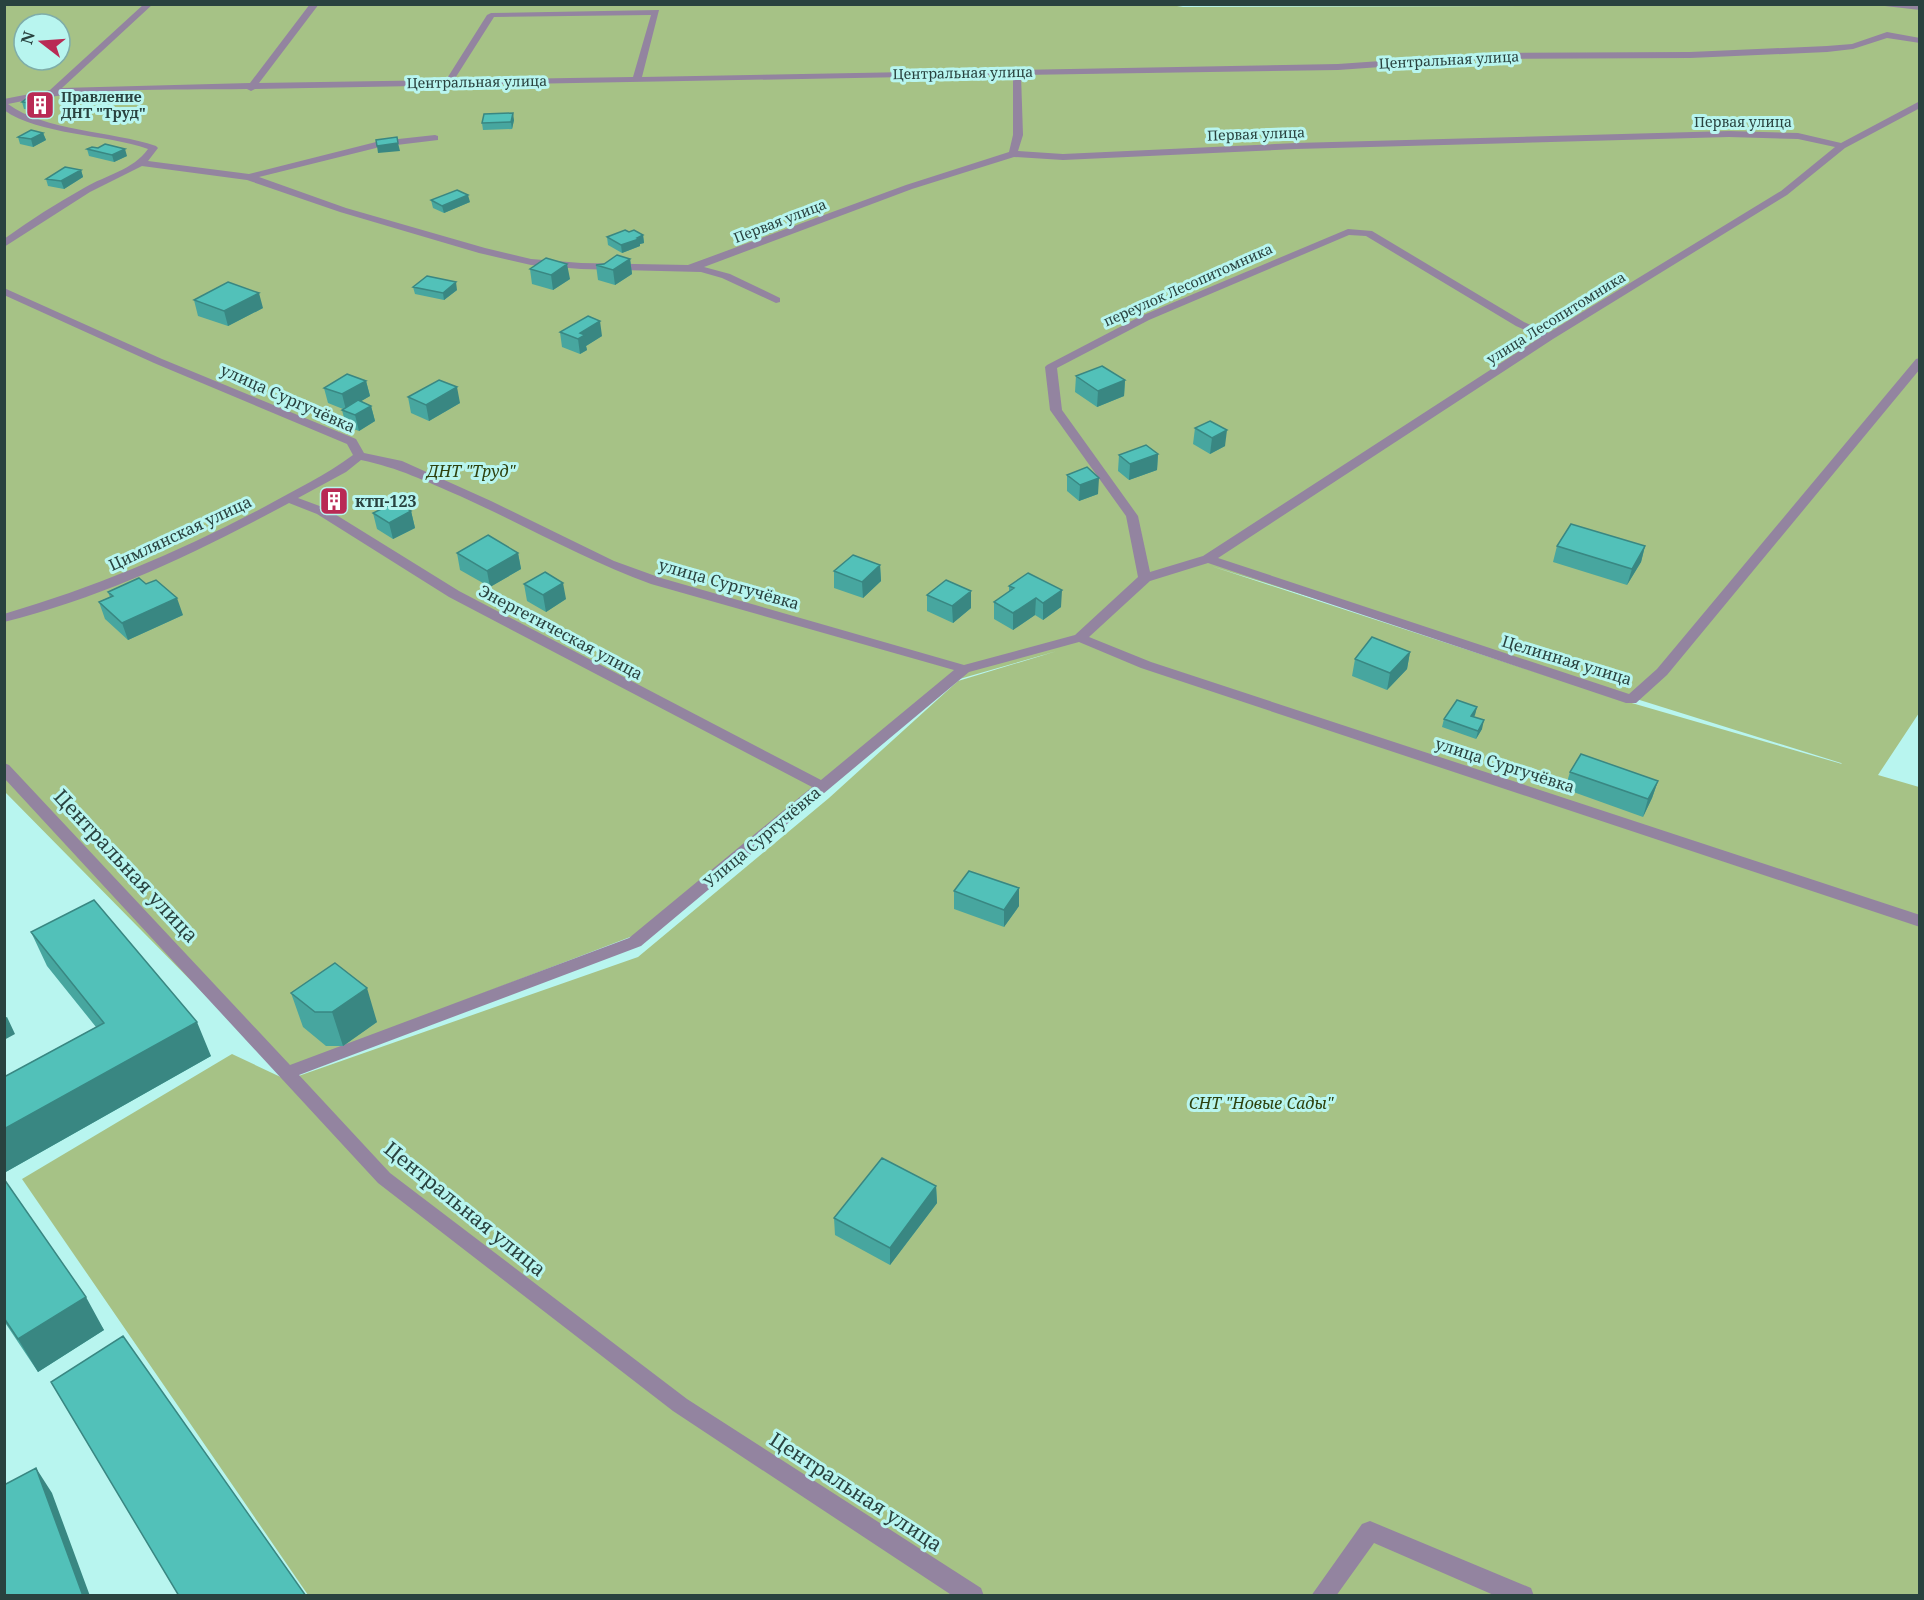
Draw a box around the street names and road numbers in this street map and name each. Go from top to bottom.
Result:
street label: Центральная улица [1378,46,1520,73]
street label: Центральная улица [893,62,1033,83]
street label: Центральная улица [407,71,547,92]
street label: Первая улица [1694,112,1792,131]
street label: Первая улица [1207,122,1305,145]
street label: Первая улица [731,194,829,247]
street label: переулок Лесопитомника [1100,239,1275,330]
street label: улица Лесопитомника [1483,267,1629,368]
street label: улица Сургучёвка [217,358,359,438]
street label: Цимлянская улица [105,490,255,576]
street label: улица Сургучёвка [656,553,802,615]
street label: Энергетическая улица [475,579,647,685]
street label: Целинная улица [1499,630,1635,690]
street label: улица Сургучёвка [1432,732,1578,798]
street label: Улица Сургучёвка [699,781,825,893]
street label: Центральная улица [48,783,205,948]
street label: Центральная улица [379,1135,552,1282]
street label: Центральная улица [765,1426,948,1558]

